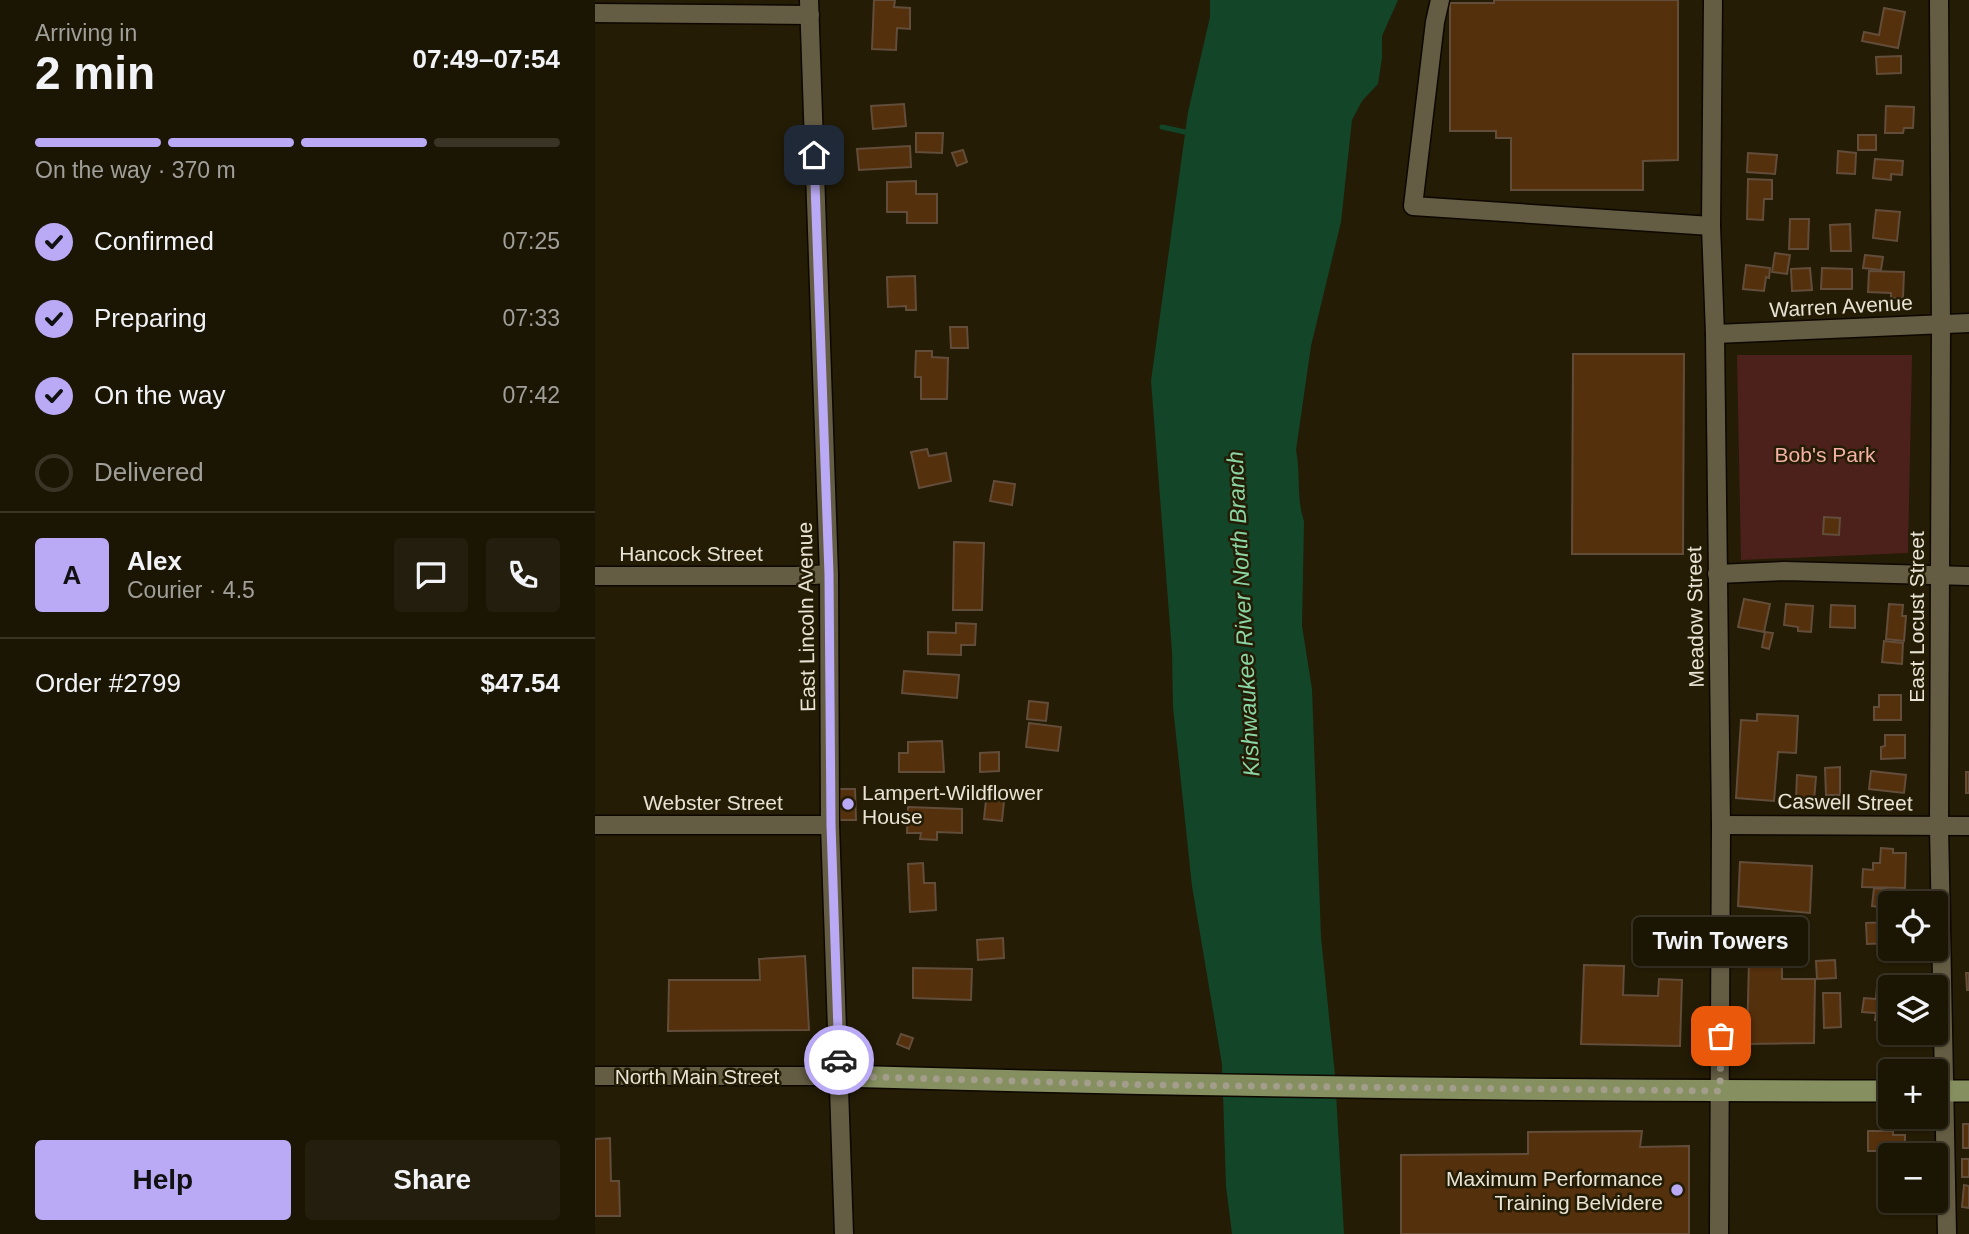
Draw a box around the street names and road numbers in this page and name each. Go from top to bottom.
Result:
street label: Warren Avenue [1769,291,1913,321]
street label: East Lincoln Avenue [793,522,819,712]
street label: East Locust Street [1905,531,1928,703]
street label: Hancock Street [619,542,763,565]
street label: Meadow Street [1682,546,1708,688]
street label: Caswell Street [1777,789,1913,815]
street label: Webster Street [643,791,783,814]
street label: North Main Street [615,1065,779,1088]

